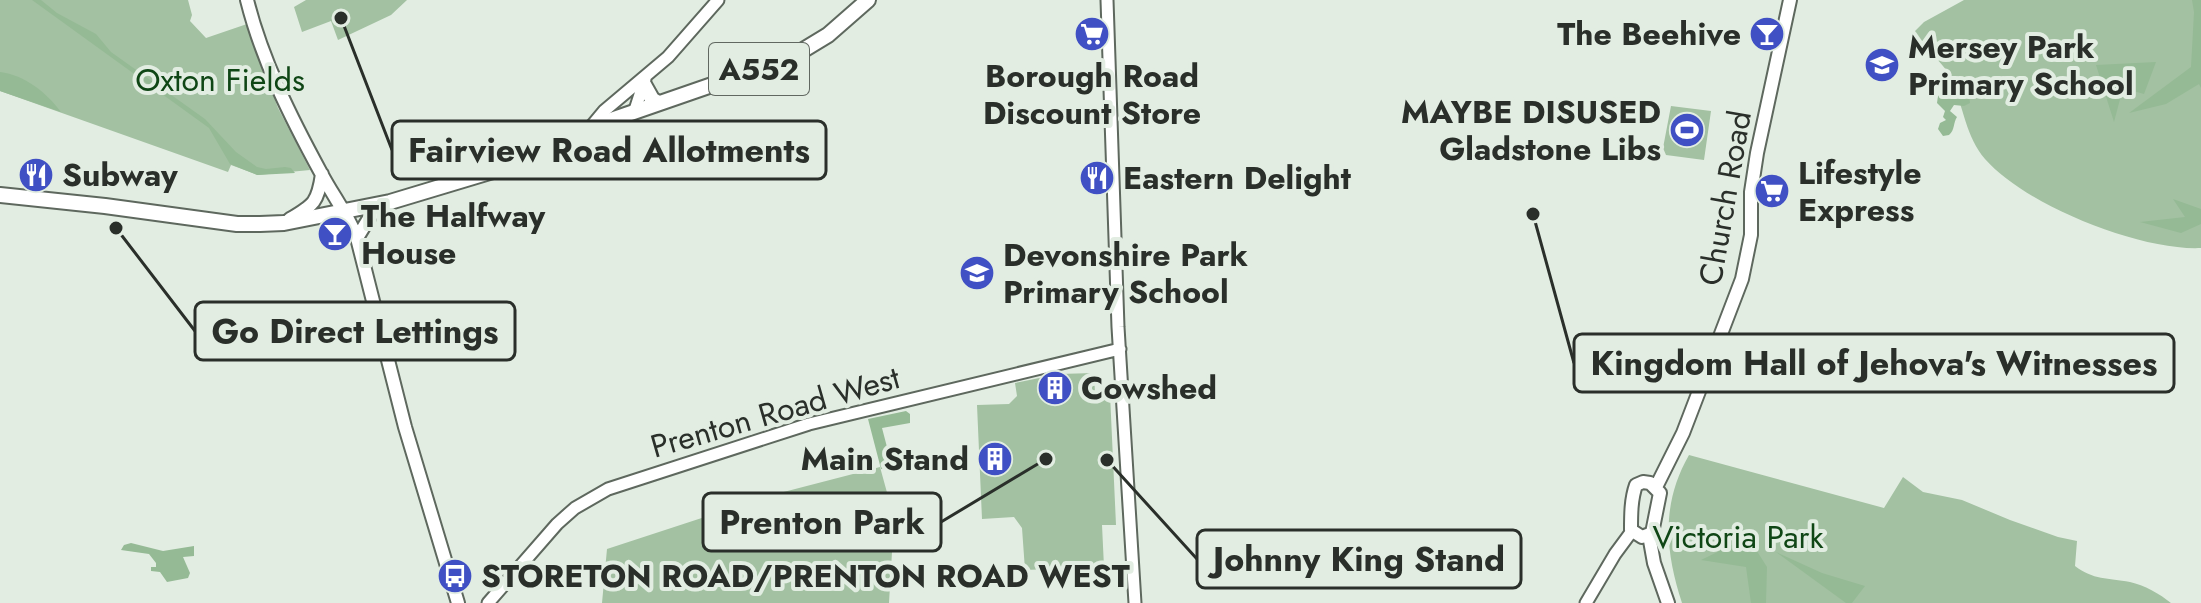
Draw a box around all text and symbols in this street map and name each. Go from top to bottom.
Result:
place label: The Beehive [1557,11,1741,57]
supermarket icon: Borough Road Discount Store [1073,15,1111,53]
bar icon: The Beehive [1748,15,1786,53]
place label: Mersey Park Primary School [1908,24,2134,107]
road number: A552 [709,43,809,95]
school or university icon: Mersey Park Primary School [1863,46,1901,84]
place label: Borough Road Discount Store [983,53,1201,136]
park label: Oxton Fields [135,57,305,103]
place label: MAYBE DISUSED Gladstone Libs [1401,89,1661,172]
street label: Church Road [1687,107,1763,289]
sports icon: MAYBE DISUSED Gladstone Libs [1668,111,1706,149]
callout: Fairview Road Allotments [392,121,826,179]
text: Fairview Road Allotments [408,126,810,175]
place label: Lifestyle Express [1798,150,1922,233]
place label: Subway [62,152,178,198]
place label: Eastern Delight [1123,155,1352,201]
restaurant icon: Subway [17,156,55,194]
restaurant icon: Eastern Delight [1078,159,1116,197]
supermarket icon: Lifestyle Express [1753,172,1791,210]
place label: The Halfway House [361,193,546,276]
bar icon: The Halfway House [316,215,354,253]
place label: Devonshire Park Primary School [1003,232,1249,315]
school or university icon: Devonshire Park Primary School [958,254,996,292]
callout: Go Direct Lettings [195,302,515,360]
text: Go Direct Lettings [211,307,499,356]
callout: Kingdom Hall of Jehova's Witnesses [1574,334,2174,392]
text: Kingdom Hall of Jehova's Witnesses [1590,339,2158,388]
street label: Prenton Road West [645,354,905,470]
place label: Cowshed [1081,365,1217,411]
building icon: Cowshed [1036,369,1074,407]
place label: Main Stand [801,436,969,482]
building icon: Main Stand [976,440,1014,478]
callout: Prenton Park [703,493,941,551]
text: Prenton Park [719,498,925,547]
park label: Victoria Park [1652,514,1825,560]
callout: Johnny King Stand [1197,530,1521,588]
text: Johnny King Stand [1207,535,1505,584]
place label: STORETON ROAD/PRENTON ROAD WEST [481,553,1130,599]
bus stop icon: STORETON ROAD/PRENTON ROAD WEST [436,557,474,595]

